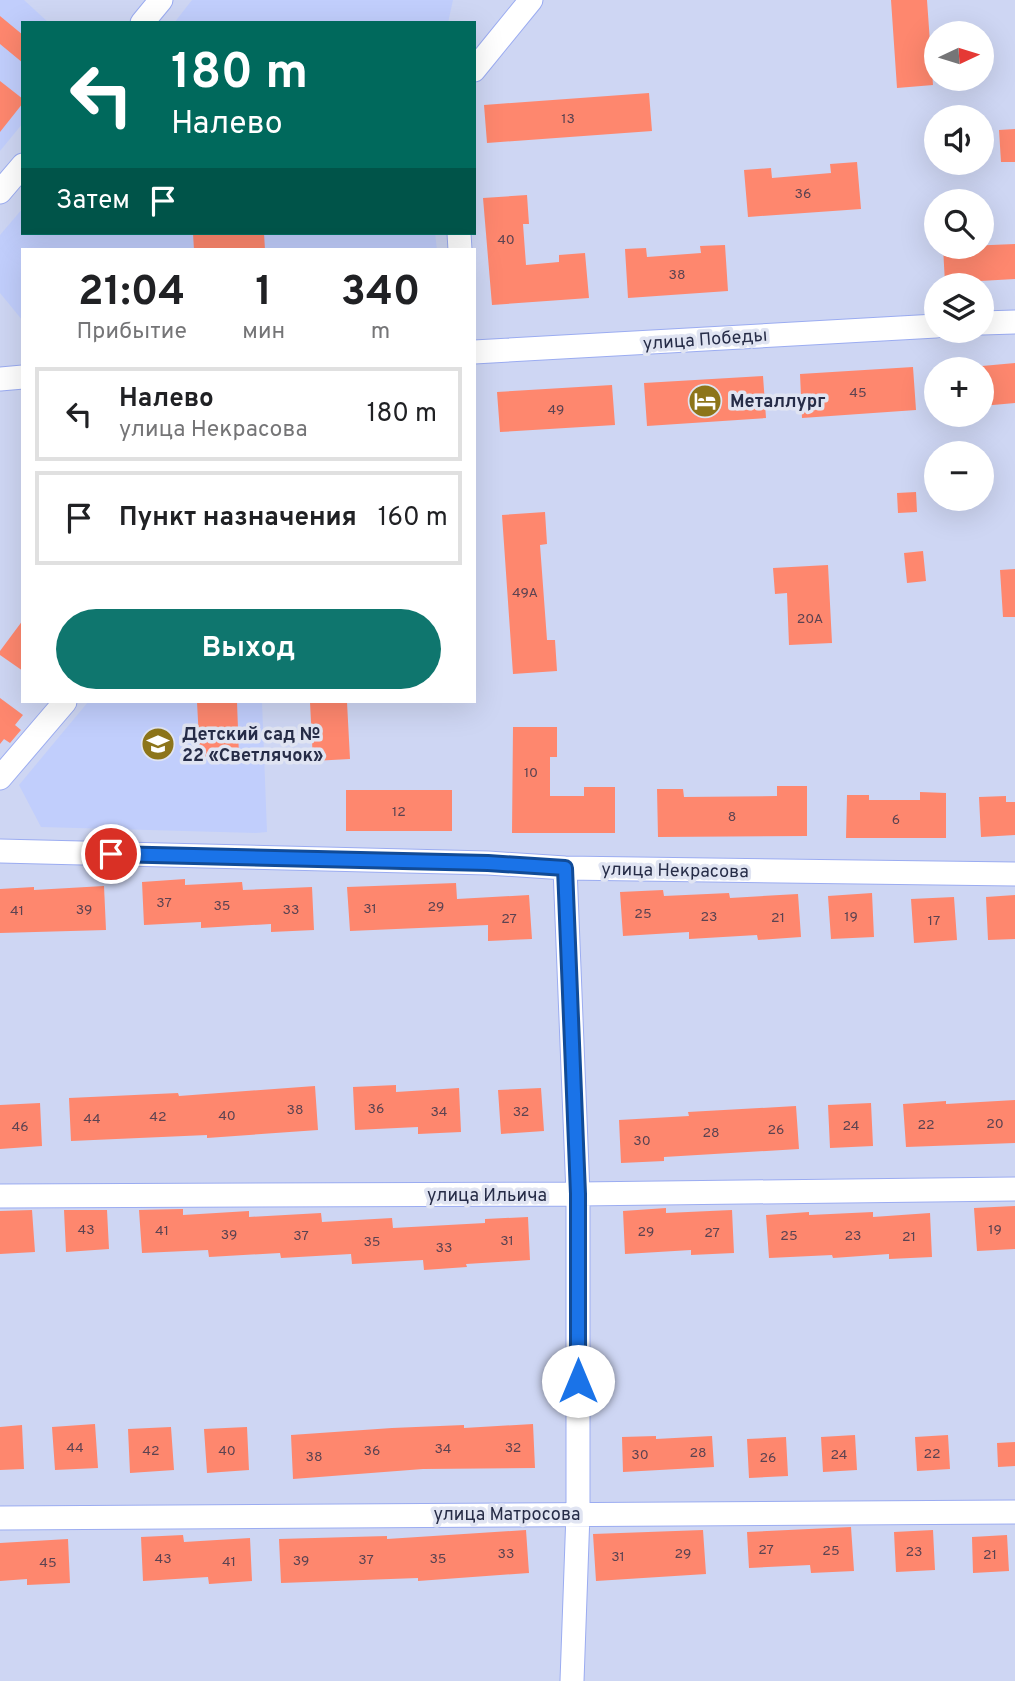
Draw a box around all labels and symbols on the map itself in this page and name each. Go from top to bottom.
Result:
north arrow [924,21,994,91]
house number: 13 [561,111,575,128]
house number: 36 [795,186,811,203]
house number: 40 [497,232,515,249]
house number: 38 [669,267,685,284]
street label: улица Победы [642,325,768,356]
hotel icon: Металлург [686,382,724,420]
house number: 45 [849,385,867,402]
place label: Металлург [730,391,825,414]
house number: 49 [548,402,564,419]
house number: 49А [512,585,538,602]
house number: 20А [797,611,823,628]
place label: Детский сад № 22 «Светлячок» [182,724,323,768]
school or university icon: Детский сад № 22 «Светлячок» [139,725,177,763]
house number: 10 [524,765,538,782]
house number: 12 [392,804,406,821]
house number: 8 [728,809,736,826]
house number: 6 [892,812,900,829]
pin [81,824,141,884]
street label: улица Некрасова [601,859,749,884]
house number: 37 [156,895,172,912]
house number: 35 [213,898,231,915]
house number: 29 [428,899,444,916]
house number: 31 [363,901,377,918]
house number: 39 [76,902,92,919]
house number: 33 [283,902,299,919]
house number: 41 [10,903,24,920]
house number: 25 [634,906,652,923]
house number: 23 [701,909,718,926]
house number: 19 [844,909,858,926]
house number: 21 [771,910,785,927]
house number: 27 [501,911,517,928]
house number: 17 [928,913,940,930]
house number: 36 [368,1101,384,1118]
house number: 38 [287,1102,303,1119]
house number: 34 [430,1104,448,1121]
house number: 32 [513,1104,529,1121]
house number: 40 [218,1108,236,1125]
house number: 42 [149,1109,167,1126]
house number: 44 [83,1111,101,1128]
house number: 20 [986,1116,1004,1133]
house number: 22 [917,1117,935,1134]
house number: 24 [842,1118,860,1135]
house number: 46 [11,1119,29,1136]
house number: 26 [768,1122,784,1139]
house number: 28 [702,1125,720,1142]
house number: 30 [633,1133,651,1150]
street label: улица Ильича [427,1185,547,1208]
house number: 43 [77,1222,95,1239]
house number: 19 [988,1222,1002,1239]
house number: 41 [155,1223,169,1240]
house number: 29 [638,1224,654,1241]
house number: 27 [704,1225,720,1242]
house number: 39 [221,1227,237,1244]
house number: 37 [293,1228,309,1245]
house number: 25 [780,1228,798,1245]
house number: 23 [845,1228,862,1245]
house number: 21 [902,1229,916,1246]
house number: 31 [500,1233,514,1250]
house number: 35 [363,1234,381,1251]
house number: 33 [436,1240,452,1257]
position arrow [541,1344,615,1418]
house number: 44 [66,1440,84,1457]
house number: 32 [505,1440,521,1457]
house number: 34 [434,1441,452,1458]
house number: 42 [142,1443,160,1460]
house number: 40 [218,1443,236,1460]
house number: 36 [364,1443,380,1460]
house number: 28 [689,1445,707,1462]
house number: 22 [923,1446,941,1463]
house number: 30 [631,1447,649,1464]
house number: 24 [830,1447,848,1464]
house number: 38 [306,1449,322,1466]
house number: 26 [760,1450,776,1467]
street label: улица Матросова [433,1504,581,1527]
house number: 27 [758,1542,774,1559]
house number: 25 [822,1543,840,1560]
house number: 23 [906,1544,923,1561]
house number: 33 [498,1546,514,1563]
house number: 29 [675,1546,691,1563]
house number: 21 [983,1547,997,1564]
house number: 31 [611,1549,625,1566]
house number: 43 [154,1551,172,1568]
house number: 35 [429,1551,447,1568]
house number: 37 [358,1552,374,1569]
house number: 39 [293,1553,309,1570]
house number: 41 [222,1554,236,1571]
house number: 45 [39,1555,57,1572]

